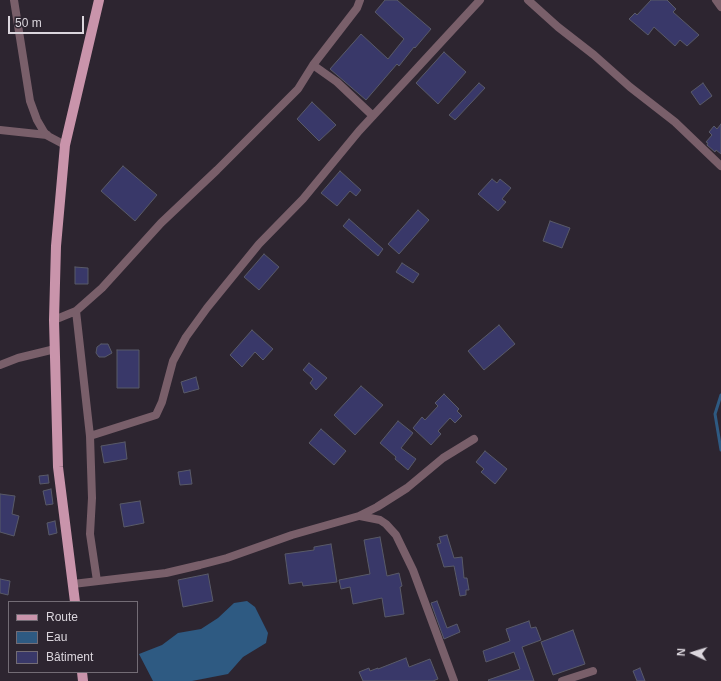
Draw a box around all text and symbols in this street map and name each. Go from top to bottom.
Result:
scale bar [10,8,86,34]
text: 50 m [15,16,42,30]
legend [8,601,138,673]
text: Route [46,610,78,624]
text: Eau [46,630,67,644]
north arrow [673,633,713,673]
text: N [675,648,687,657]
text: Bâtiment [46,650,93,664]

